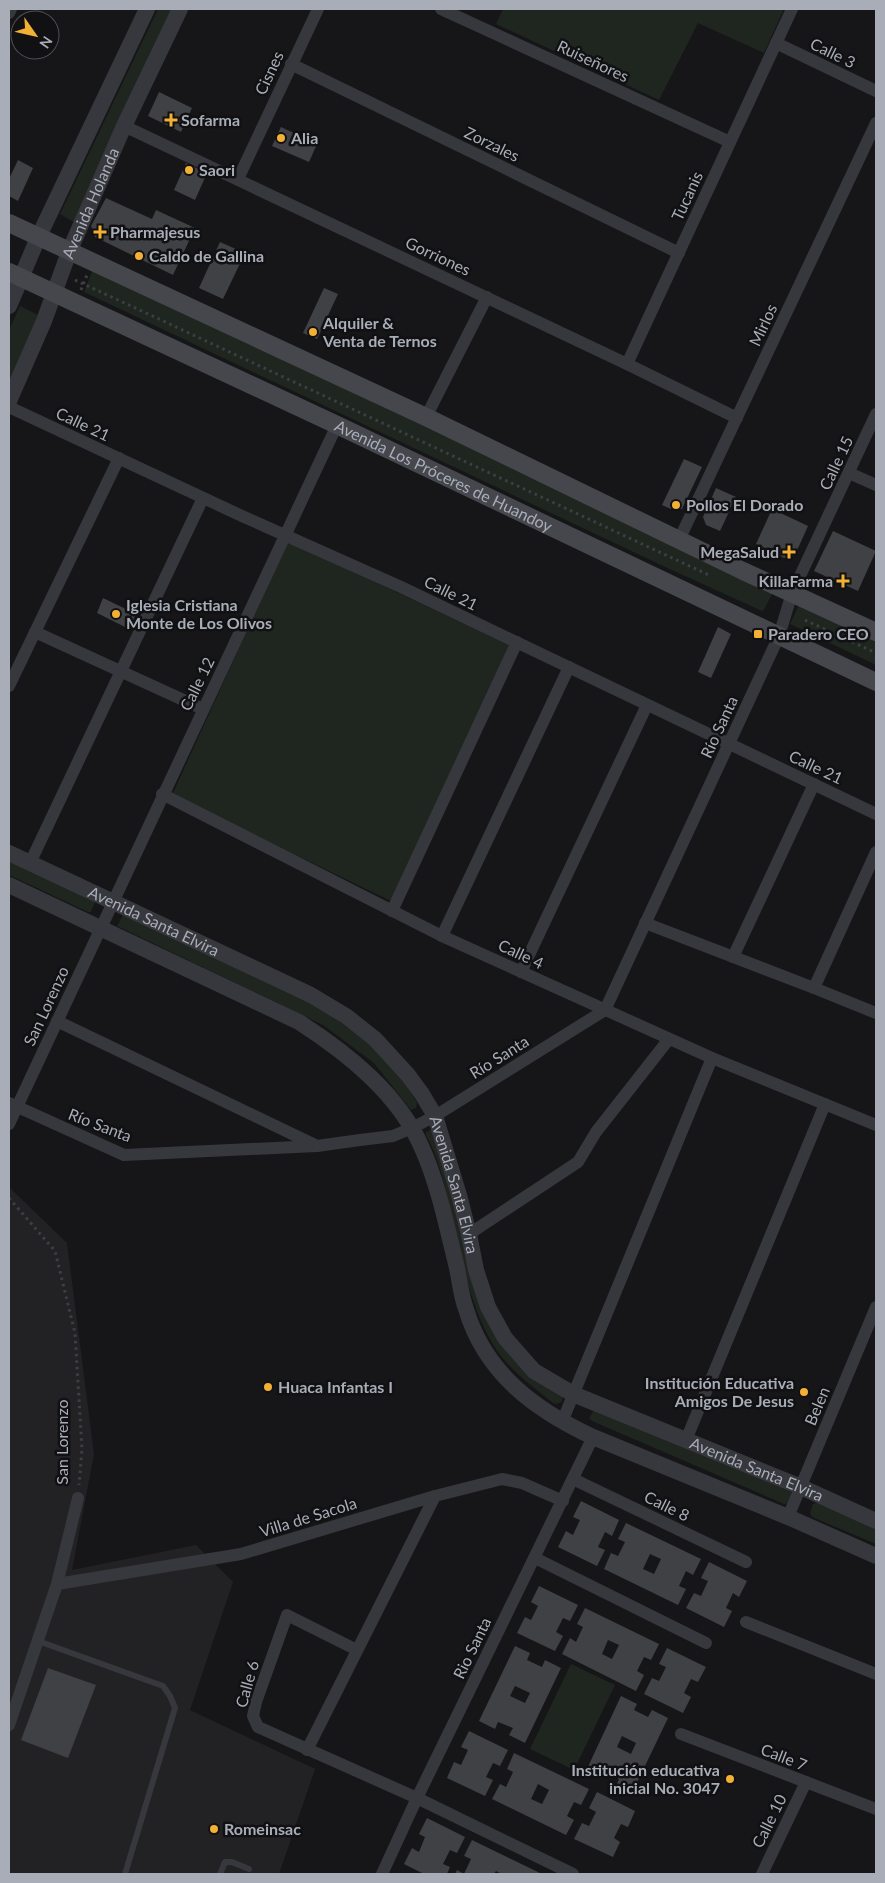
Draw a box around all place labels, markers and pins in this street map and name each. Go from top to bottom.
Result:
place label: Sofarma [181,110,240,129]
marker: Sofarma [165,114,177,126]
place label: Alia [290,128,318,147]
marker: Alia [275,132,287,144]
place label: Saori [199,160,235,179]
marker: Saori [183,164,195,176]
place label: Pharmajesus [110,222,200,241]
marker: Pharmajesus [94,226,106,238]
place label: Caldo de Gallina [149,246,264,265]
marker: Caldo de Gallina [133,250,145,262]
place label: Alquiler & Venta de Ternos [322,313,437,350]
marker: Alquiler & Venta de Ternos [307,326,319,338]
place label: Pollos El Dorado [686,495,803,514]
marker: Pollos El Dorado [670,499,682,511]
place label: MegaSalud [700,542,779,561]
marker: MegaSalud [783,546,795,558]
place label: KillaFarma [758,571,833,590]
marker: KillaFarma [837,575,849,587]
place label: Iglesia Cristiana Monte de Los Olivos [126,595,272,632]
marker: Iglesia Cristiana Monte de Los Olivos [110,608,122,620]
place label: Paradero CEO [768,624,869,643]
marker: Paradero CEO [752,628,764,640]
place label: Institución Educativa Amigos De Jesus [645,1373,794,1410]
place label: Huaca Infantas I [278,1377,393,1396]
marker: Huaca Infantas I [262,1381,274,1393]
marker: Institución Educativa Amigos De Jesus [798,1386,810,1398]
place label: Institución educativa inicial No. 3047 [571,1760,720,1797]
marker: Institución educativa inicial No. 3047 [724,1773,736,1785]
place label: Romeinsac [224,1819,301,1838]
marker: Romeinsac [208,1823,220,1835]

